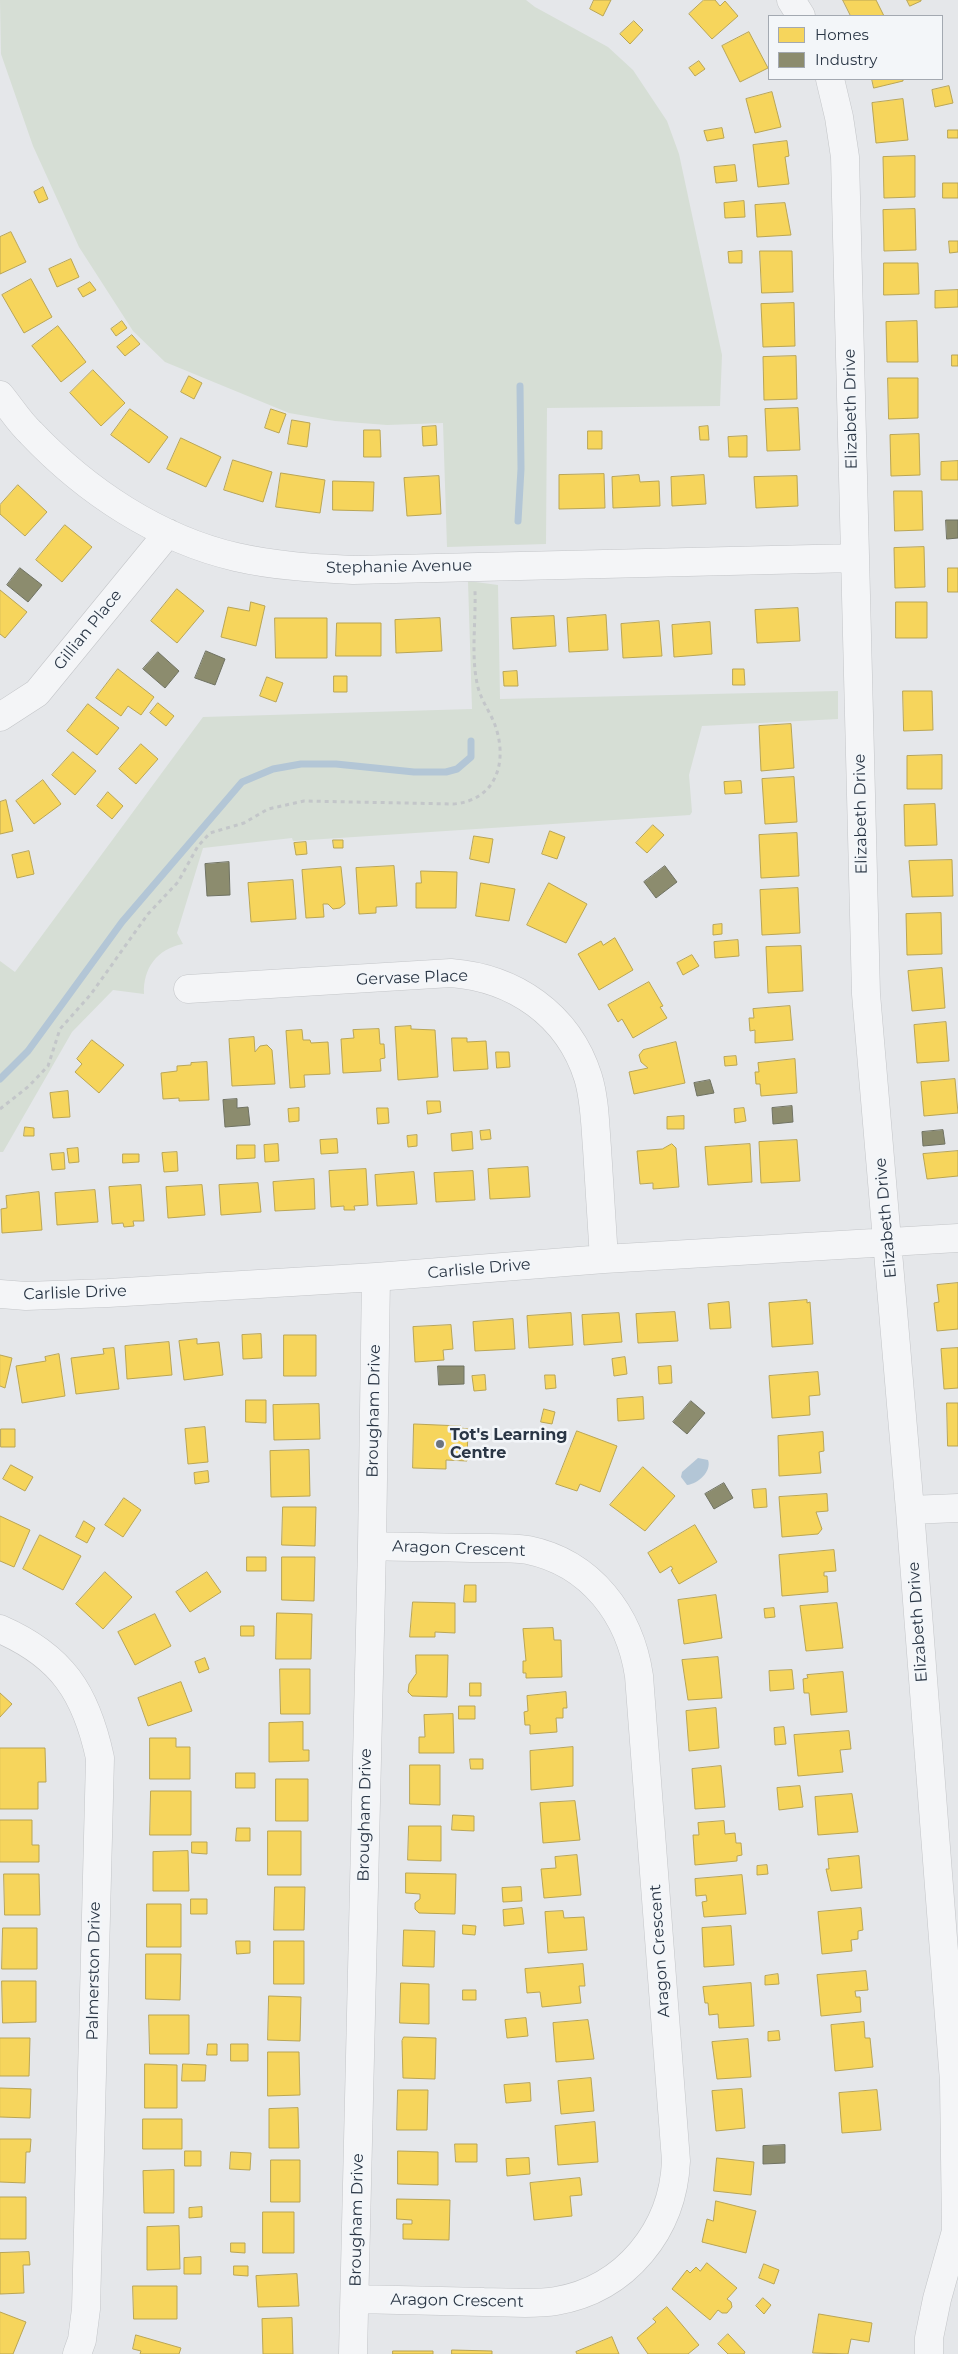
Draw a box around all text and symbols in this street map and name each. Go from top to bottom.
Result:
legend [768,15,943,80]
text: Homes [815,25,869,44]
text: Industry [815,50,877,69]
street label: Elizabeth Drive [840,348,862,470]
street label: Stephanie Avenue [326,556,472,578]
street label: Gillian Place [50,586,126,674]
street label: Elizabeth Drive [850,753,872,875]
street label: Gervase Place [356,966,468,990]
street label: Elizabeth Drive [871,1157,901,1279]
street label: Carlisle Drive [427,1255,531,1283]
street label: Carlisle Drive [23,1282,127,1304]
street label: Brougham Drive [363,1344,385,1478]
place label: Tot's Learning Centre [450,1425,568,1463]
marker: Tot's Learning Centre [434,1438,446,1450]
street label: Aragon Crescent [392,1537,526,1561]
street label: Elizabeth Drive [904,1561,932,1683]
street label: Brougham Drive [354,1748,376,1882]
street label: Aragon Crescent [646,1884,674,2018]
street label: Palmerston Drive [83,1901,105,2041]
street label: Brougham Drive [346,2153,368,2287]
street label: Aragon Crescent [390,2290,524,2312]

